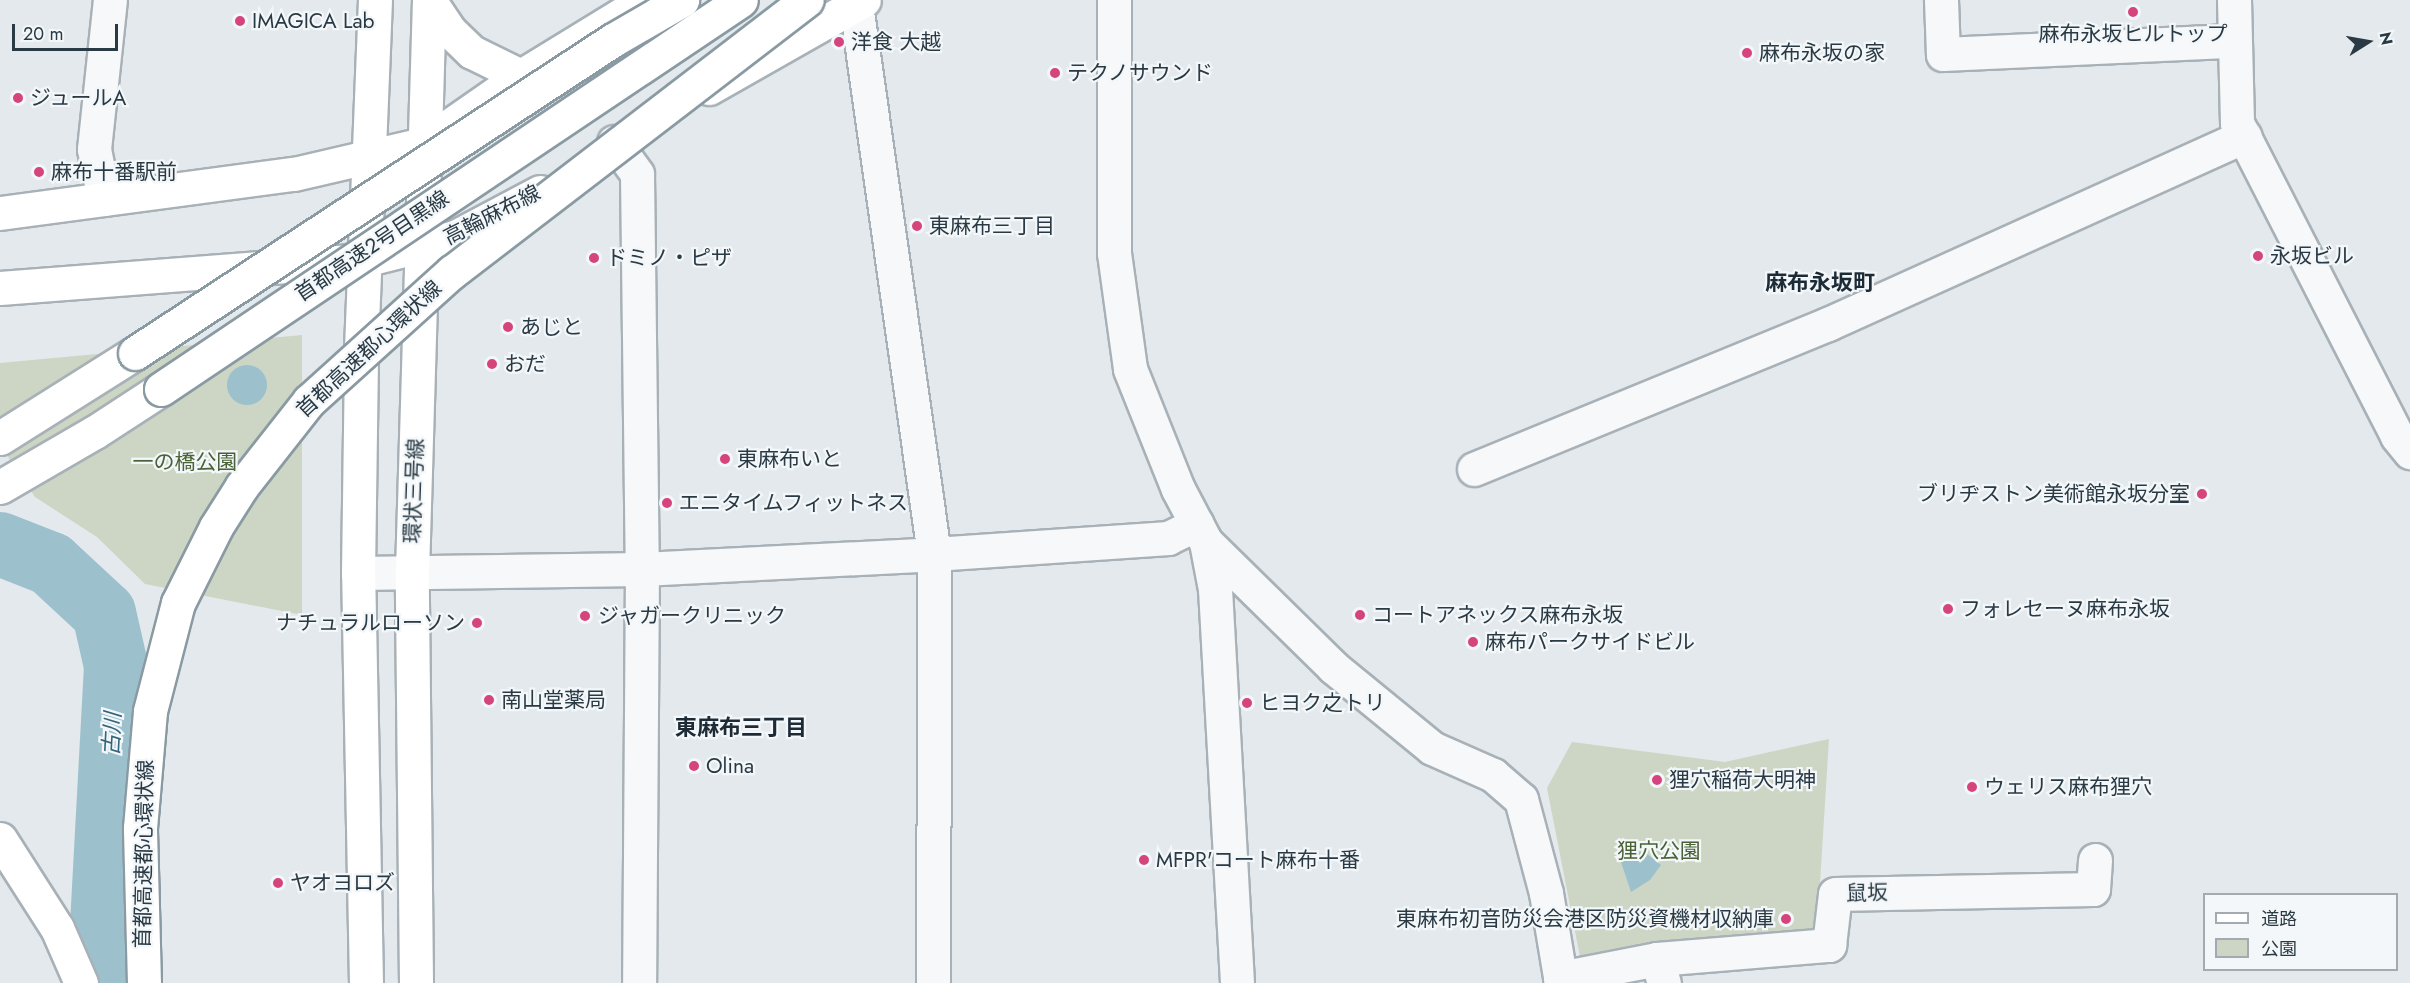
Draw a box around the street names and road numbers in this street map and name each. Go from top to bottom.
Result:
street label: 高輪麻布線 [440,180,544,250]
street label: 首都高速2号目黒線 [290,185,454,307]
street label: 首都高速都心環状線 [291,275,447,423]
street label: 環状三号線 [400,438,428,544]
street label: 首都高速都心環状線 [130,759,158,949]
street label: 鼠坂 [1846,880,1888,906]

